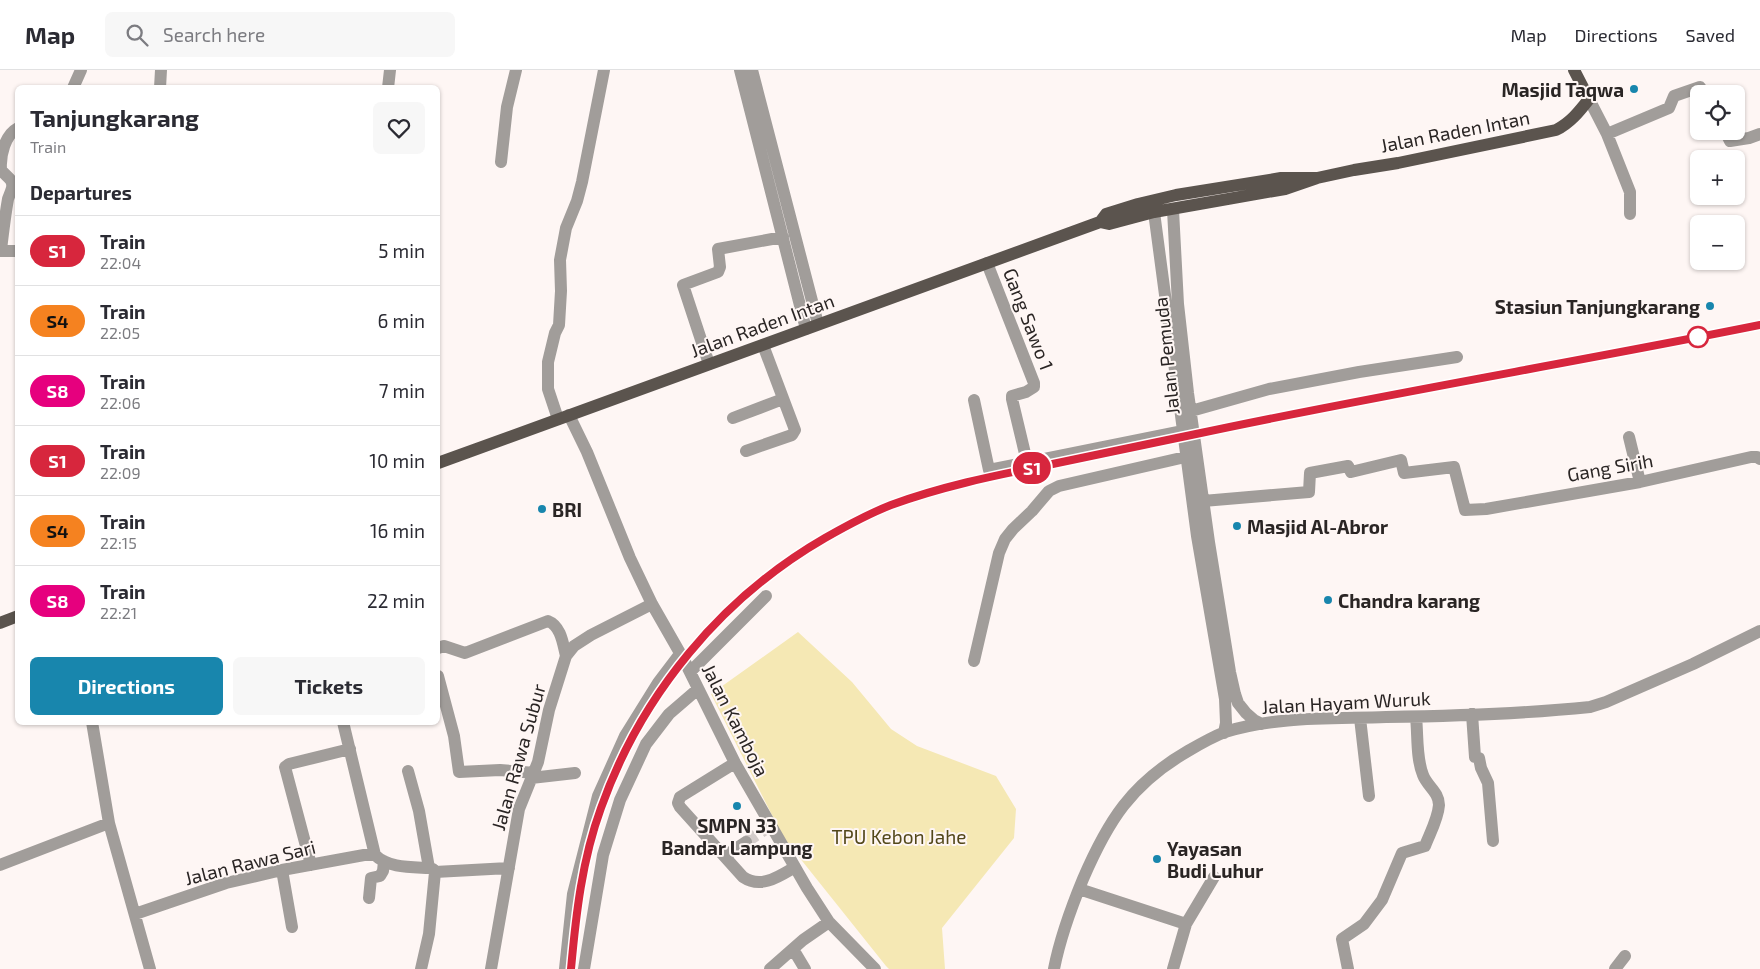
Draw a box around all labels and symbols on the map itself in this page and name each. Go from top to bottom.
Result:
place label: Masjid Taqwa [1501,78,1624,101]
marker: Masjid Taqwa [1628,83,1640,95]
street label: Jalan Raden Intan [1378,105,1532,157]
street label: Gang Sawo 1 [999,265,1059,373]
street label: Jalan Raden Intan [687,288,837,362]
place label: Stasiun Tanjungkarang [1495,295,1700,318]
street label: Jalan Pemuda [1148,296,1184,416]
marker: Stasiun Tanjungkarang [1704,300,1716,312]
unlabelled marker [1687,326,1709,348]
street label: Gang Sirih [1565,448,1655,486]
line badge: S1 [1010,452,1054,484]
place label: BRI [552,498,582,521]
marker: BRI [536,503,548,515]
place label: Masjid Al-Abror [1247,515,1388,538]
marker: Masjid Al-Abror [1231,520,1243,532]
place label: Chandra karang [1338,589,1480,612]
marker: Chandra karang [1322,594,1334,606]
street label: Jalan Kamboja [698,660,774,780]
street label: Jalan Rawa Subur [486,681,550,833]
street label: Jalan Hayam Wuruk [1261,686,1431,718]
marker: SMPN 33 Bandar Lampung [731,800,743,812]
place label: SMPN 33 Bandar Lampung [661,814,813,859]
park label: TPU Kebon Jahe [832,825,966,848]
street label: Jalan Rawa Sari [182,835,318,889]
place label: Yayasan Budi Luhur [1167,837,1263,882]
marker: Yayasan Budi Luhur [1151,853,1163,865]

